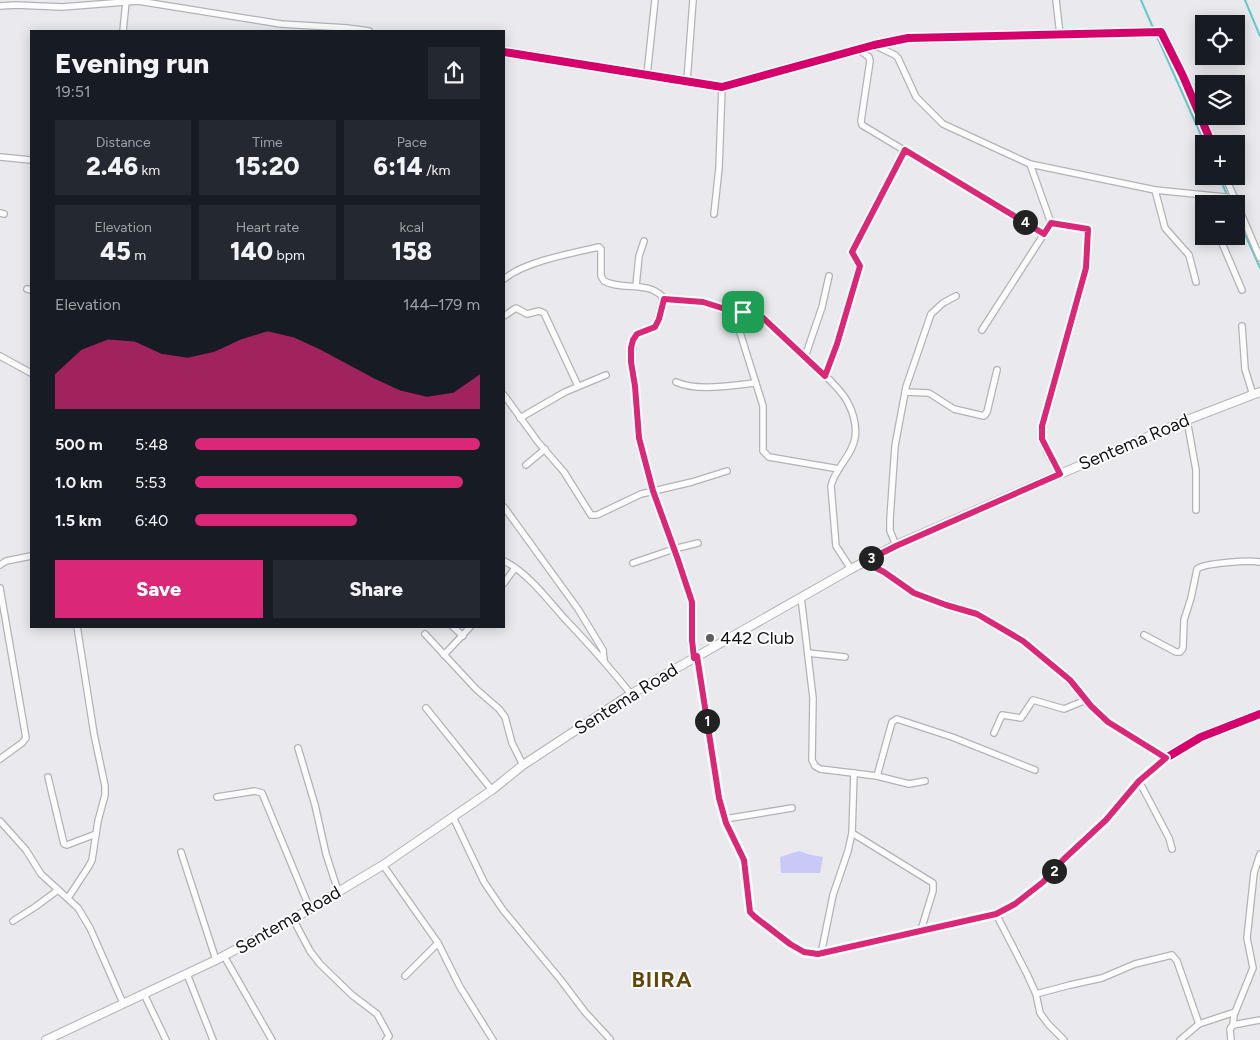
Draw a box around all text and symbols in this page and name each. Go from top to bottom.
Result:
map controls [1195,15,1245,245]
button: locate [1195,15,1245,65]
text: Evening run [55,46,209,80]
button: share [428,47,480,99]
button: layers [1195,75,1245,125]
text: 19:51 [55,82,91,101]
text: Distance [96,134,151,151]
text: Time [252,134,283,151]
text: Pace [397,134,427,151]
button: + [1195,135,1245,185]
text: 2.46 [86,151,138,181]
text: 15:20 [235,151,300,181]
text: 6:14 [373,151,423,181]
text: km [138,162,160,179]
text: /km [423,162,450,179]
button: − [1195,195,1245,245]
pin: 4 [1012,210,1038,234]
text: 4 [1021,214,1030,231]
text: Elevation [94,219,152,236]
text: Heart rate [236,219,299,236]
text: kcal [400,219,424,236]
text: 45 [100,236,131,266]
text: 140 [230,236,273,266]
text: 158 [392,236,432,266]
text: m [131,247,146,264]
text: bpm [273,247,305,264]
pin [722,291,764,333]
text: Elevation [55,295,121,314]
text: 144–179 m [403,295,480,314]
icon: arrive [729,298,757,326]
street label: Sentema Road [1075,409,1193,475]
text: 500 m [55,435,103,454]
text: 5:48 [135,435,168,454]
text: 1.0 km [55,473,102,492]
text: 5:53 [135,473,166,492]
text: 1.5 km [55,511,101,530]
text: 6:40 [135,511,168,530]
pin: 3 [858,546,884,570]
text: 3 [868,550,875,567]
button: Save [55,560,263,618]
button: Share [273,560,480,618]
place label: 442 Club [720,627,794,649]
marker: 442 Club [704,632,716,644]
street label: Sentema Road [570,658,682,740]
pin: 1 [694,708,720,734]
text: 1 [705,713,710,730]
pin: 2 [1042,858,1066,884]
text: 2 [1050,863,1059,880]
street label: Sentema Road [231,881,345,959]
district label: BIIRA [631,966,693,993]

